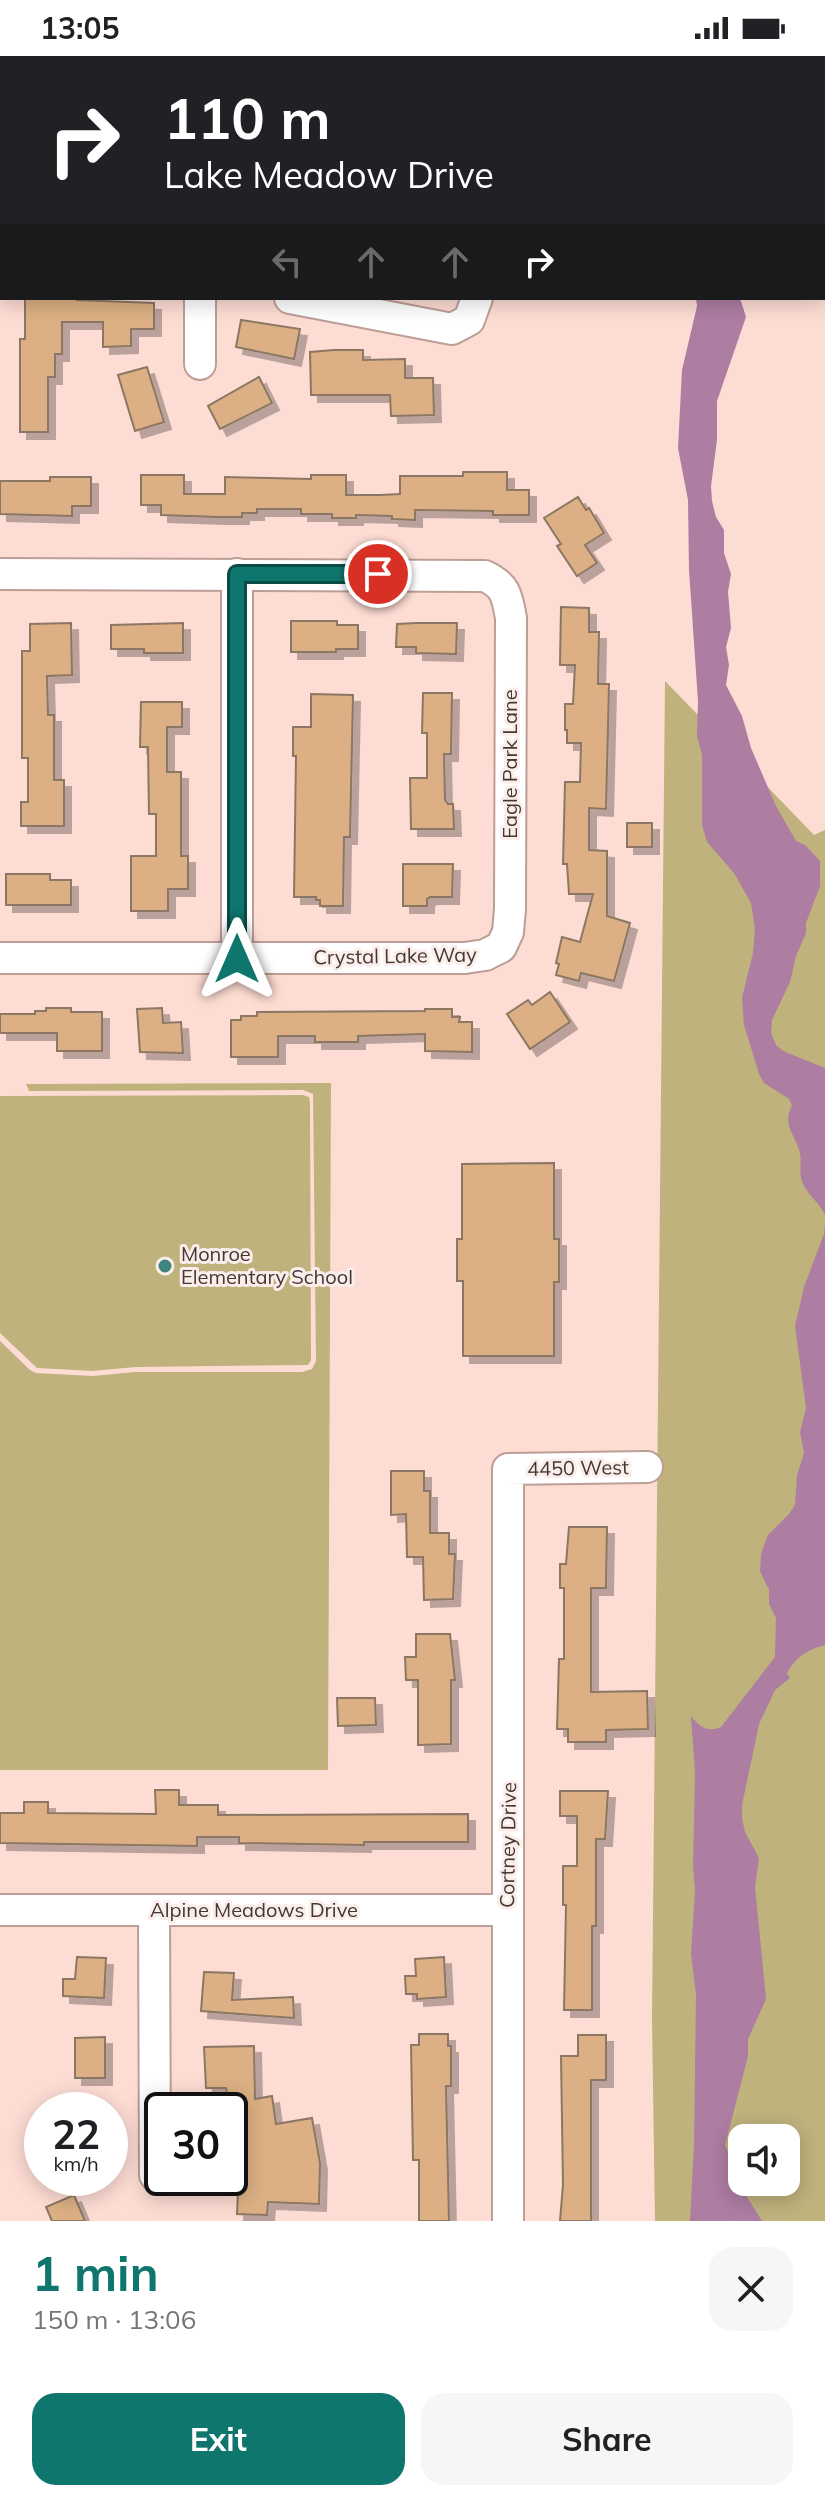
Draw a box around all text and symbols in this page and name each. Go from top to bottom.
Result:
text: 13:05 [40,9,119,47]
text: 110 m [164,83,331,153]
icon: right [32,88,136,192]
text: Lake Meadow Drive [164,152,494,197]
icon: left [265,240,309,284]
icon: ahead [349,240,393,284]
icon: ahead [433,240,477,284]
icon: right [517,240,561,284]
pin [344,540,412,608]
icon: arrive [356,552,400,596]
street label: Eagle Park Lane [497,689,522,839]
position arrow [195,917,279,1001]
street label: Crystal Lake Way [313,942,477,969]
place label: Monroe Elementary School [181,1241,353,1289]
marker: Monroe Elementary School [156,1257,174,1275]
street label: 4450 West [527,1454,629,1481]
street label: Cortney Drive [494,1782,521,1908]
street label: Alpine Meadows Drive [150,1897,358,1922]
speed limit sign: 30 [144,2092,248,2196]
text: 22 [52,2109,100,2159]
map controls [728,2124,800,2196]
button: sound [728,2124,800,2196]
text: km/h [53,2151,99,2176]
text: 1 min [32,2243,159,2303]
button: close [709,2247,793,2331]
text: 150 m · 13:06 [32,2303,196,2336]
button: Exit [32,2393,405,2485]
button: Share [421,2393,793,2485]

